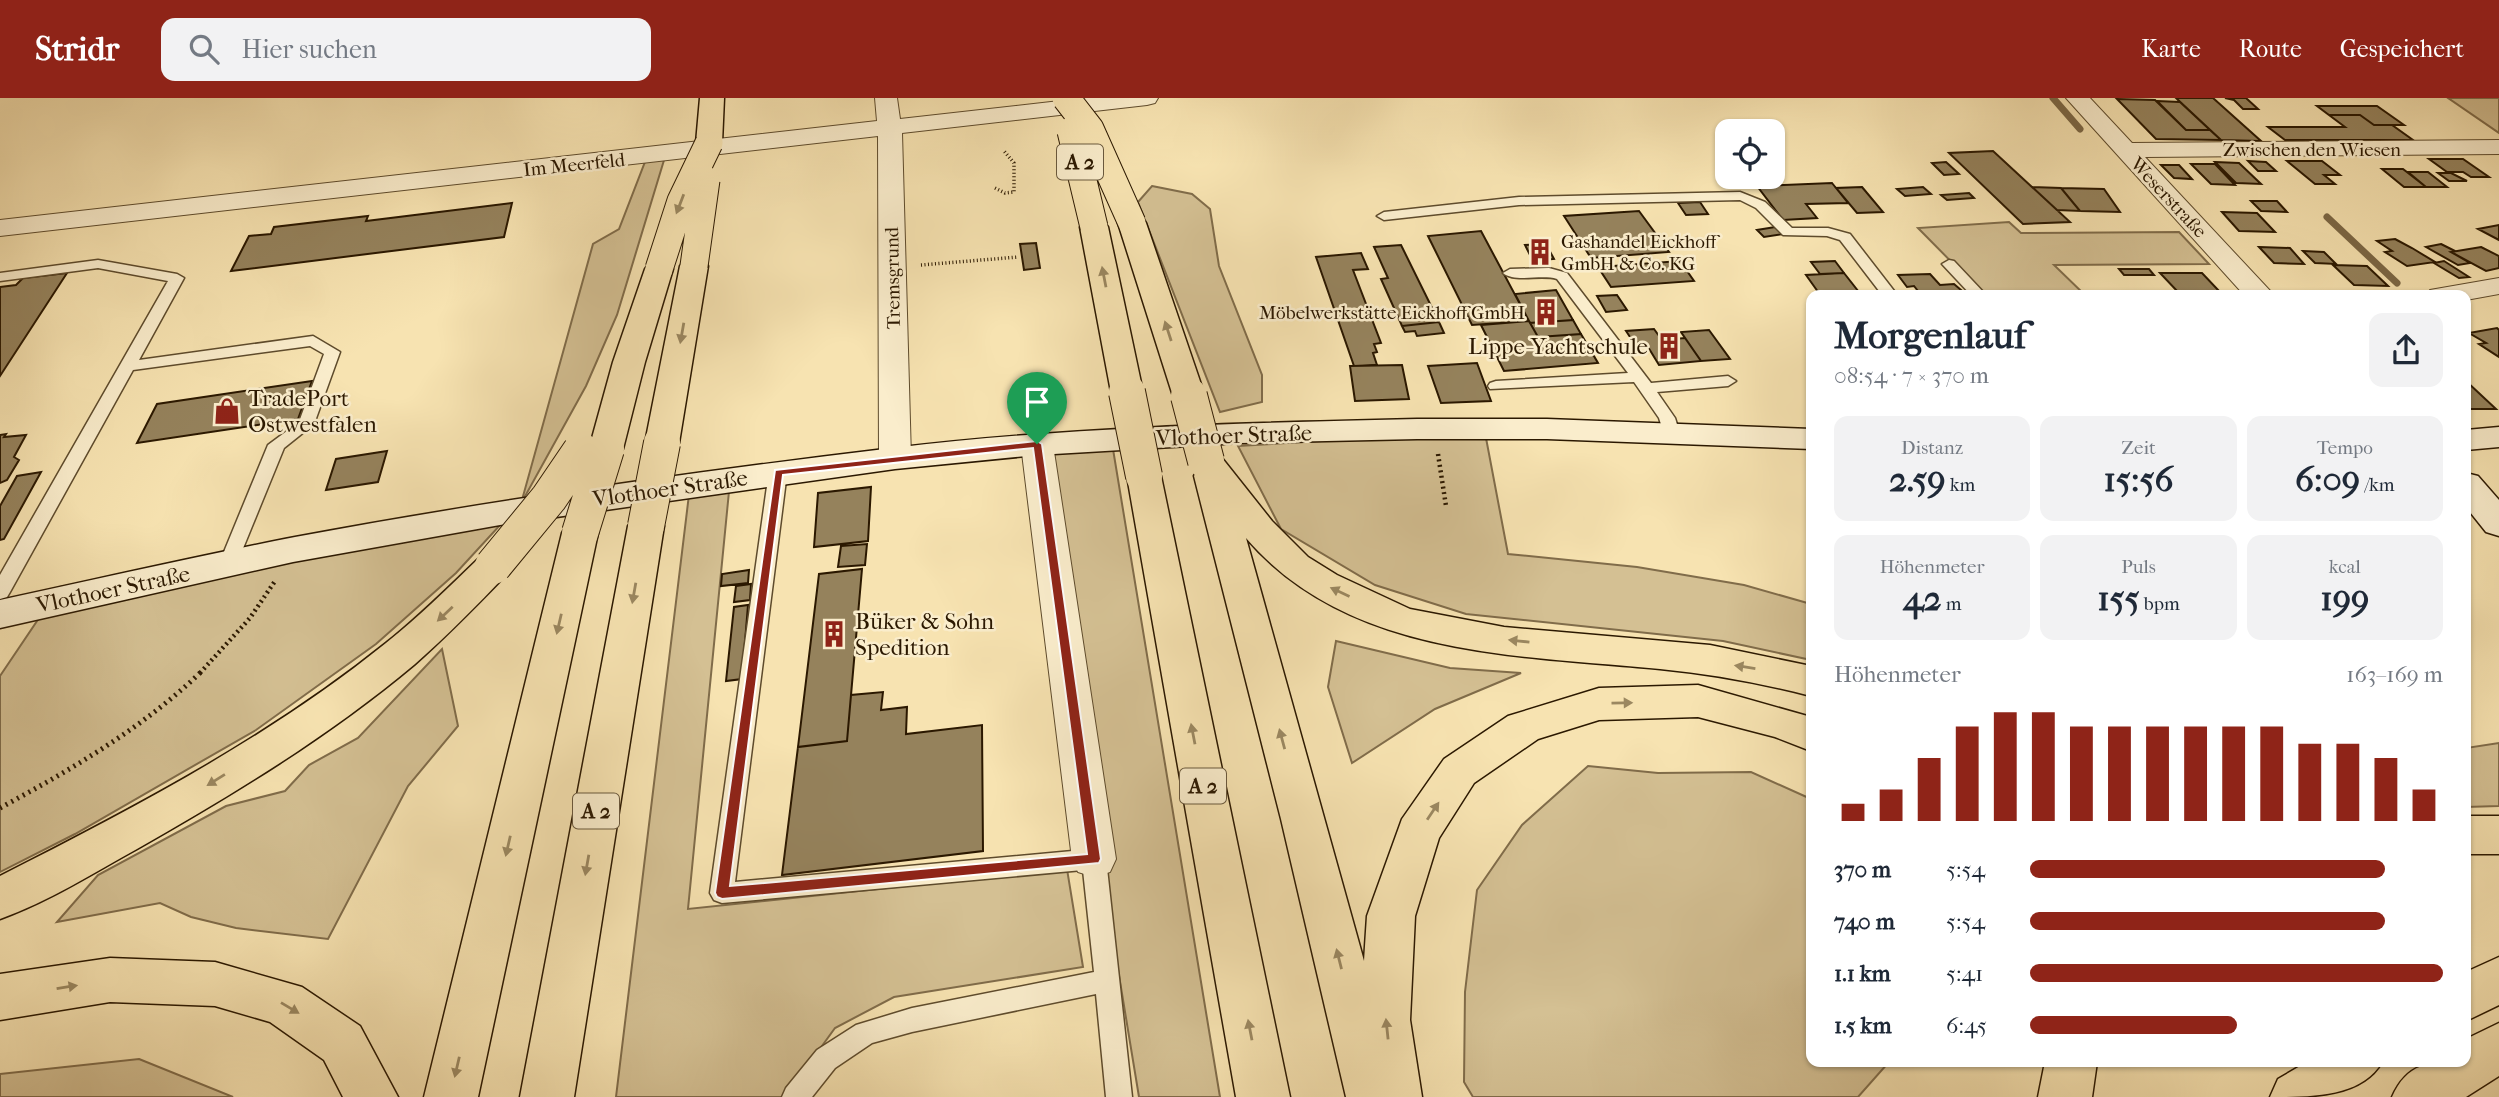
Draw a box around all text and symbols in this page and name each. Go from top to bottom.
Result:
search box [161,18,651,81]
text: Stridr [35,30,119,69]
icon: search [185,30,223,68]
text: Hier suchen [241,34,377,65]
text: Karte [2141,35,2201,63]
text: Route [2239,35,2302,63]
text: Gespeichert [2340,35,2464,63]
map controls [1715,119,1785,189]
button: locate [1715,119,1785,189]
street label: Zwischen den Wiesen [2223,139,2401,161]
road number: A 2 [1057,144,1103,180]
street label: Im Meerfeld [522,149,627,181]
street label: Weserstraße [2125,152,2211,242]
one-way arrow [675,194,686,215]
street label: Tremsgrund [881,226,905,329]
place label: Gashandel Eickhoff GmbH & Co. KG [1561,231,1721,275]
building icon: Gashandel Eickhoff GmbH & Co. KG [1525,237,1555,267]
one-way arrow [1099,266,1110,288]
building icon: Möbelwerkstätte Eickhoff GmbH [1531,297,1561,327]
place label: Möbelwerkstätte Eickhoff GmbH [1259,302,1525,324]
text: Morgenlauf [1834,313,2027,358]
button: share [2369,313,2443,387]
one-way arrow [1162,321,1173,342]
one-way arrow [676,322,687,344]
building icon: Lippe-Yachtschule [1654,331,1684,361]
place label: Lippe-Yachtschule [1468,333,1648,360]
text: 08:54 · 7 × 370 m [1834,362,1989,389]
pin [1007,372,1067,444]
icon: arrive [1018,383,1056,421]
place label: TradePort Ostwestfalen [248,385,377,438]
shop icon: TradePort Ostwestfalen [212,396,242,426]
street label: Vlothoer Straße [1154,419,1313,452]
text: Distanz [1901,437,1963,459]
text: Zeit [2121,437,2156,459]
text: Tempo [2317,437,2373,459]
text: 2.59 [1889,459,1946,500]
text: 15:56 [2103,459,2174,500]
text: 6:09 [2295,459,2360,500]
street label: Vlothoer Straße [590,464,749,513]
text: km [1946,474,1975,496]
text: /km [2360,474,2395,496]
text: Höhenmeter [1880,556,1984,578]
text: Puls [2121,556,2156,578]
text: kcal [2329,556,2361,578]
street label: Vlothoer Straße [33,560,192,619]
text: 42 [1903,578,1942,619]
text: 155 [2097,578,2140,619]
text: 199 [2320,578,2369,619]
one-way arrow [628,582,639,604]
one-way arrow [1330,586,1350,598]
text: m [1942,593,1961,615]
text: bpm [2140,593,2180,615]
one-way arrow [436,606,454,622]
place label: Büker & Sohn Spedition [855,608,995,661]
one-way arrow [554,613,565,635]
building icon: Büker & Sohn Spedition [819,619,849,649]
one-way arrow [1507,635,1529,646]
one-way arrow [1733,661,1755,672]
text: Höhenmeter [1834,661,1961,688]
text: 163–169 m [2346,661,2443,688]
one-way arrow [1611,697,1633,709]
one-way arrow [1188,723,1199,745]
one-way arrow [1276,728,1287,750]
road number: A 2 [1180,768,1226,804]
one-way arrow [207,774,226,787]
road number: A 2 [573,794,619,828]
one-way arrow [1426,801,1439,821]
one-way arrow [503,835,514,857]
one-way arrow [581,854,592,876]
text: 370 m [1834,856,1891,883]
text: 5:54 [1946,856,1985,883]
text: 740 m [1834,908,1895,935]
text: 5:54 [1946,908,1985,935]
one-way arrow [1333,948,1344,970]
text: 1.1 km [1834,960,1891,987]
text: 5:41 [1946,960,1983,987]
one-way arrow [56,981,78,992]
one-way arrow [280,1001,300,1014]
text: 1.5 km [1834,1012,1892,1039]
text: 6:45 [1946,1012,1987,1039]
one-way arrow [1381,1018,1392,1040]
one-way arrow [1244,1019,1255,1041]
one-way arrow [452,1056,463,1078]

